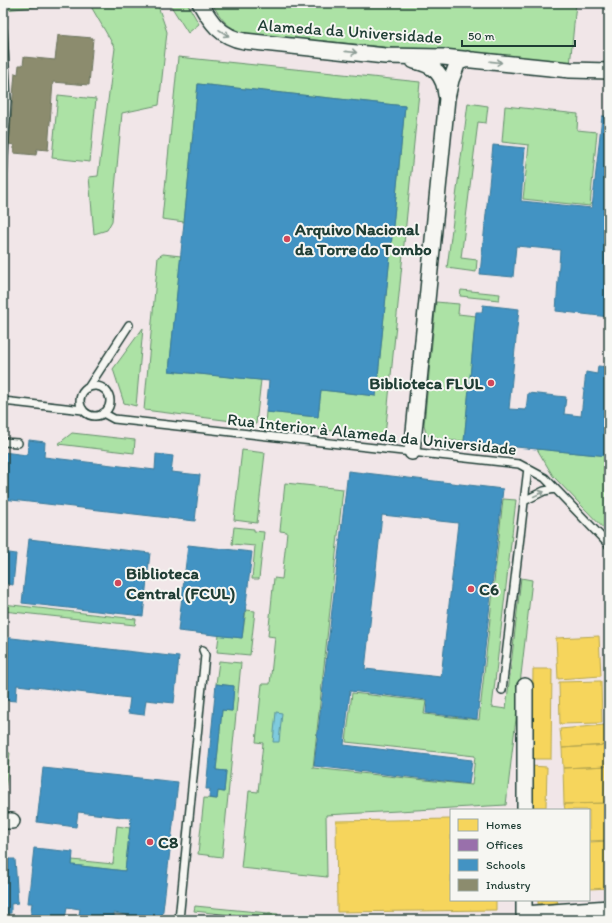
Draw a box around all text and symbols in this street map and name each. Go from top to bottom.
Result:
street label: Alameda da Universidade [257,15,443,47]
scale bar [462,22,575,48]
one-way arrow [218,29,229,37]
text: 50 m [468,29,494,43]
one-way arrow [344,48,357,56]
one-way arrow [489,58,502,66]
place label: Arquivo Nacional da Torre do Tombo [294,219,432,259]
marker: Arquivo Nacional da Torre do Tombo [282,234,292,244]
place label: Biblioteca FLUL [369,373,483,393]
marker: Biblioteca FLUL [486,378,496,388]
street label: Rua Interior à Alameda da Universidade [226,409,518,459]
one-way arrow [533,490,545,497]
place label: Biblioteca Central (FCUL) [126,563,235,604]
marker: Biblioteca Central (FCUL) [113,578,123,588]
place label: C6 [479,579,499,599]
marker: C6 [466,584,476,594]
legend [450,809,590,901]
text: Homes [486,818,522,832]
place label: C8 [158,832,179,852]
marker: C8 [145,837,155,847]
text: Offices [486,838,523,852]
text: Schools [486,858,525,872]
text: Industry [486,878,531,892]

